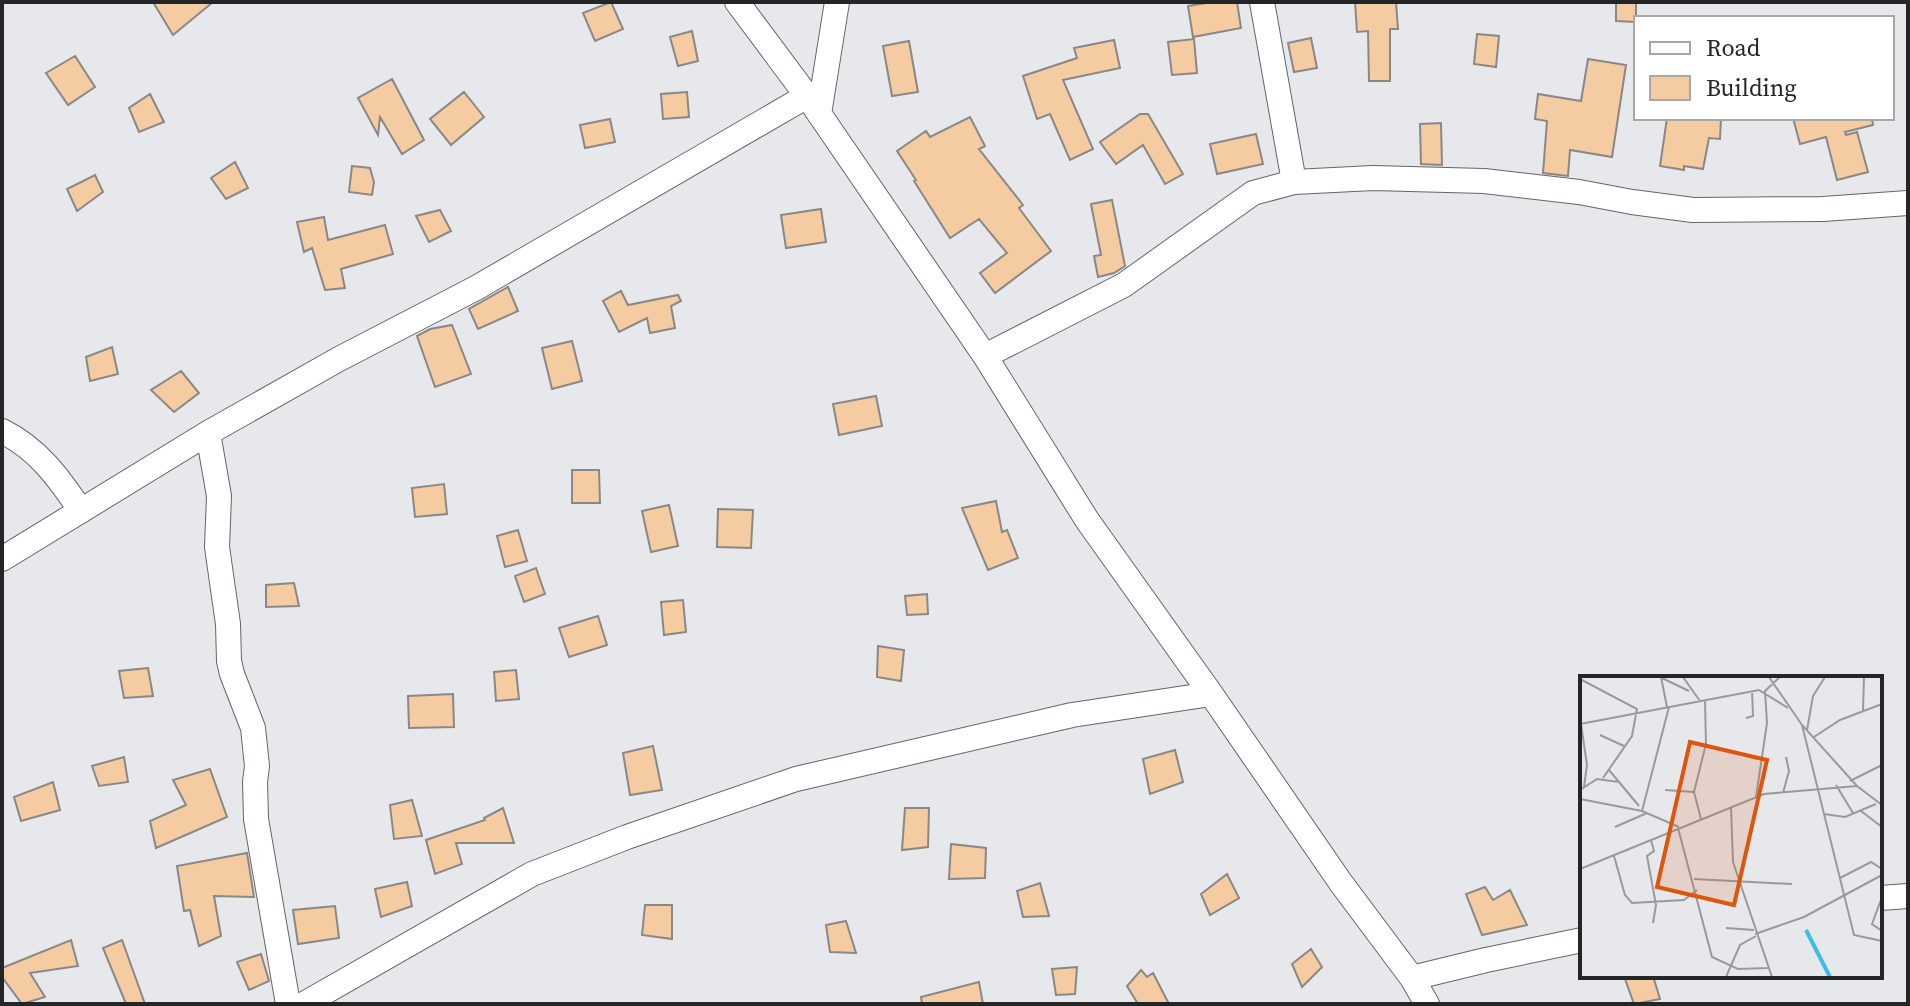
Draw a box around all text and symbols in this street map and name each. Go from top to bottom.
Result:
legend [1634,16,1894,120]
text: Road [1706,31,1761,64]
text: Building [1706,71,1797,104]
inset map [1580,676,1882,978]

